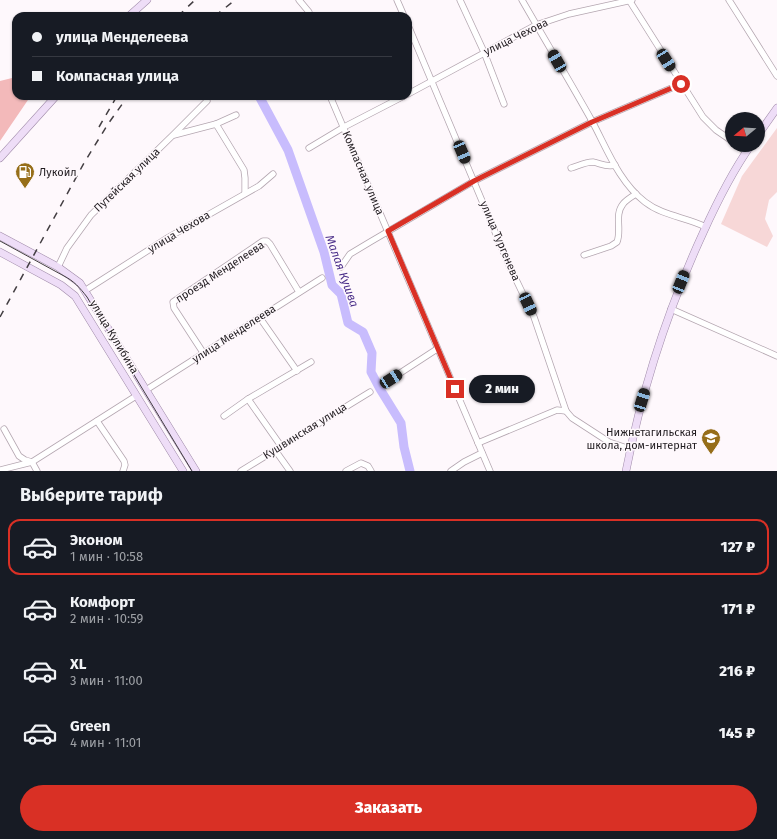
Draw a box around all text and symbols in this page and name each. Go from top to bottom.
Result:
street label: улица Чехова [482,16,550,58]
text: улица Менделеева [56,28,188,46]
car [655,47,677,73]
car [546,48,568,74]
text: Компасная улица [56,67,179,85]
route start [672,75,690,93]
north arrow [725,112,765,152]
map controls [725,112,765,152]
street label: Компасная улица [339,129,387,217]
car [452,139,472,165]
street label: Путейская улица [91,145,163,215]
fuel station icon: Лукойл [14,161,36,189]
place label: Лукойл [39,166,77,179]
street label: улица Тургенева [477,199,523,283]
street label: улица Чехова [146,208,212,256]
water label: Малая Кушва [322,233,362,309]
street label: проезд Менделеева [173,238,267,306]
car [671,269,691,295]
car [517,291,539,317]
street label: улица Кулибина [87,298,141,376]
street label: улица Менделеева [190,302,278,366]
car [378,367,404,391]
callout: 2 мин [469,375,535,403]
route end [446,380,464,398]
text: 2 мин [485,381,519,396]
car [633,387,651,413]
street label: Кушвинская улица [261,400,349,462]
place label: Нижнетагильская школа, дом-интернат [587,426,697,452]
school or university icon: Нижнетагильская школа, дом-интернат [700,427,722,455]
text: Выберите тариф [20,484,163,506]
icon: car [22,529,58,565]
text: Эконом [70,531,123,549]
text: 127 ₽ [721,538,755,556]
text: 1 мин · 10:58 [70,549,143,564]
icon: car [22,591,58,627]
text: Комфорт [70,593,135,611]
text: 171 ₽ [721,600,755,618]
text: 2 мин · 10:59 [70,611,143,626]
icon: car [22,653,58,689]
text: XL [70,655,86,673]
text: 216 ₽ [719,662,755,680]
text: 3 мин · 11:00 [70,673,143,688]
icon: car [22,715,58,751]
text: Green [70,717,110,735]
text: 145 ₽ [719,724,755,742]
text: 4 мин · 11:01 [70,735,141,750]
button: Заказать [20,785,757,831]

